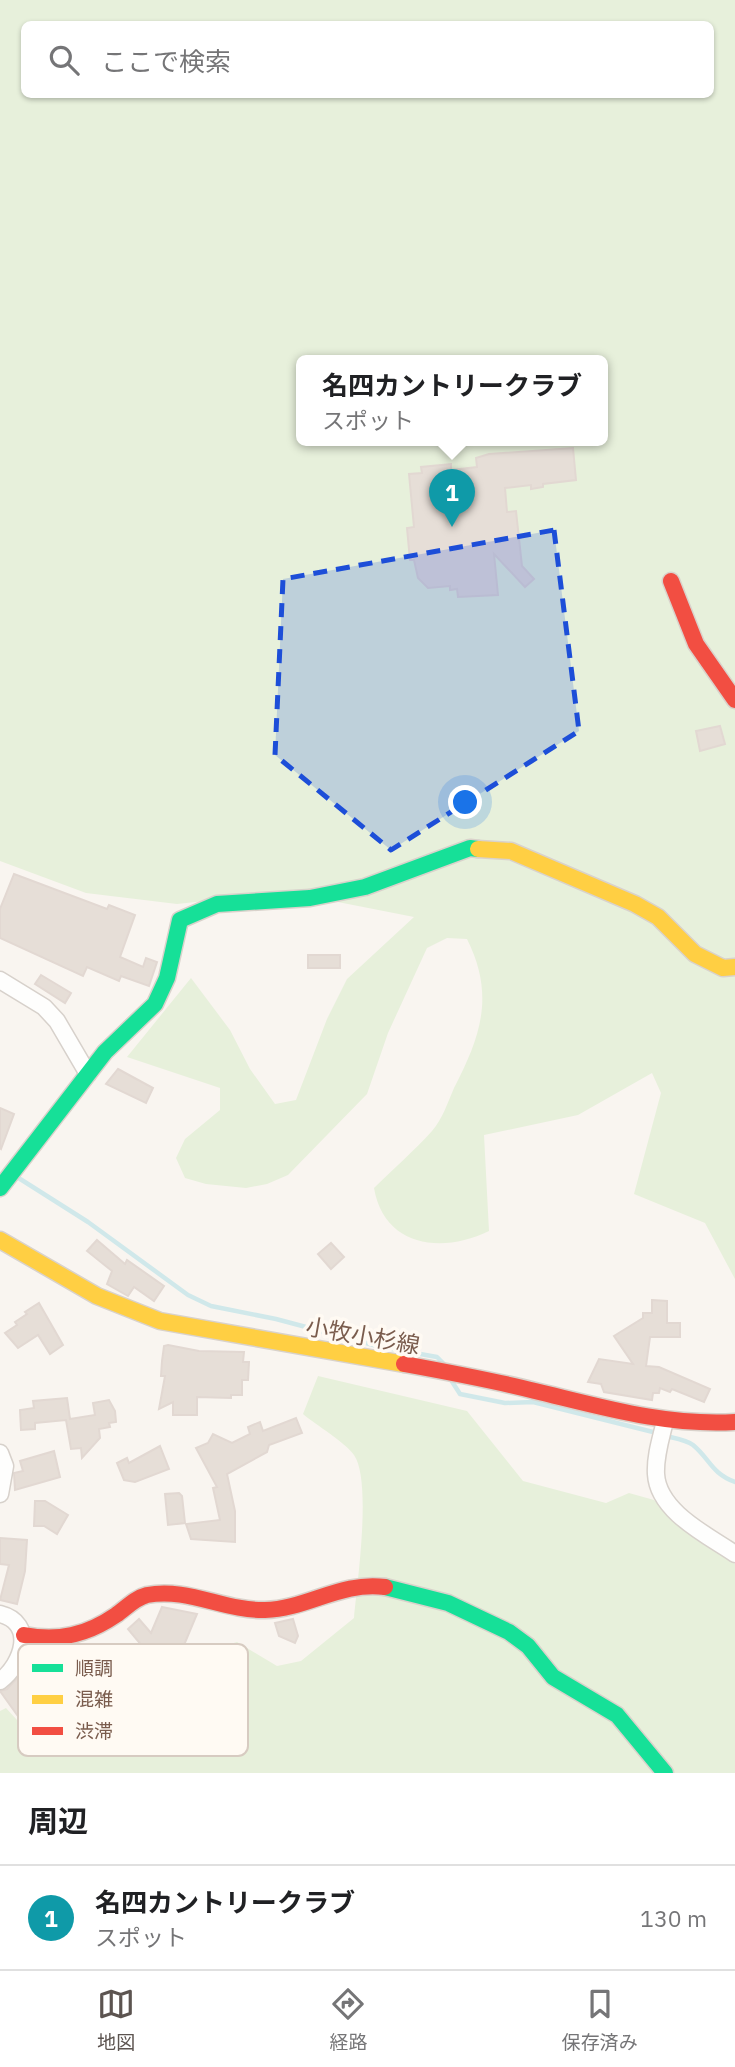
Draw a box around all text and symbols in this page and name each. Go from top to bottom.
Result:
search box [21,21,714,98]
icon: search [45,41,83,79]
text: ここで検索 [101,44,231,78]
popup [296,355,608,446]
text: 名四カントリークラブ [322,368,582,402]
text: スポット [322,405,414,435]
pin: 1 [429,469,475,527]
your location [448,785,482,819]
street label: 小牧小杉線 [304,1310,422,1360]
legend [18,1644,248,1756]
text: 順調 [75,1656,113,1680]
text: 混雑 [75,1687,113,1711]
text: 渋滞 [75,1719,113,1743]
text: 周辺 [28,1801,88,1840]
text: 名四カントリークラブ [95,1885,355,1919]
text: 1 [44,1903,58,1933]
text: 130 m [640,1903,707,1933]
text: スポット [95,1922,187,1952]
tab: 地図 [97,1985,135,2054]
tab: 経路 [329,1985,368,2054]
tab: 保存済み [562,1985,638,2054]

